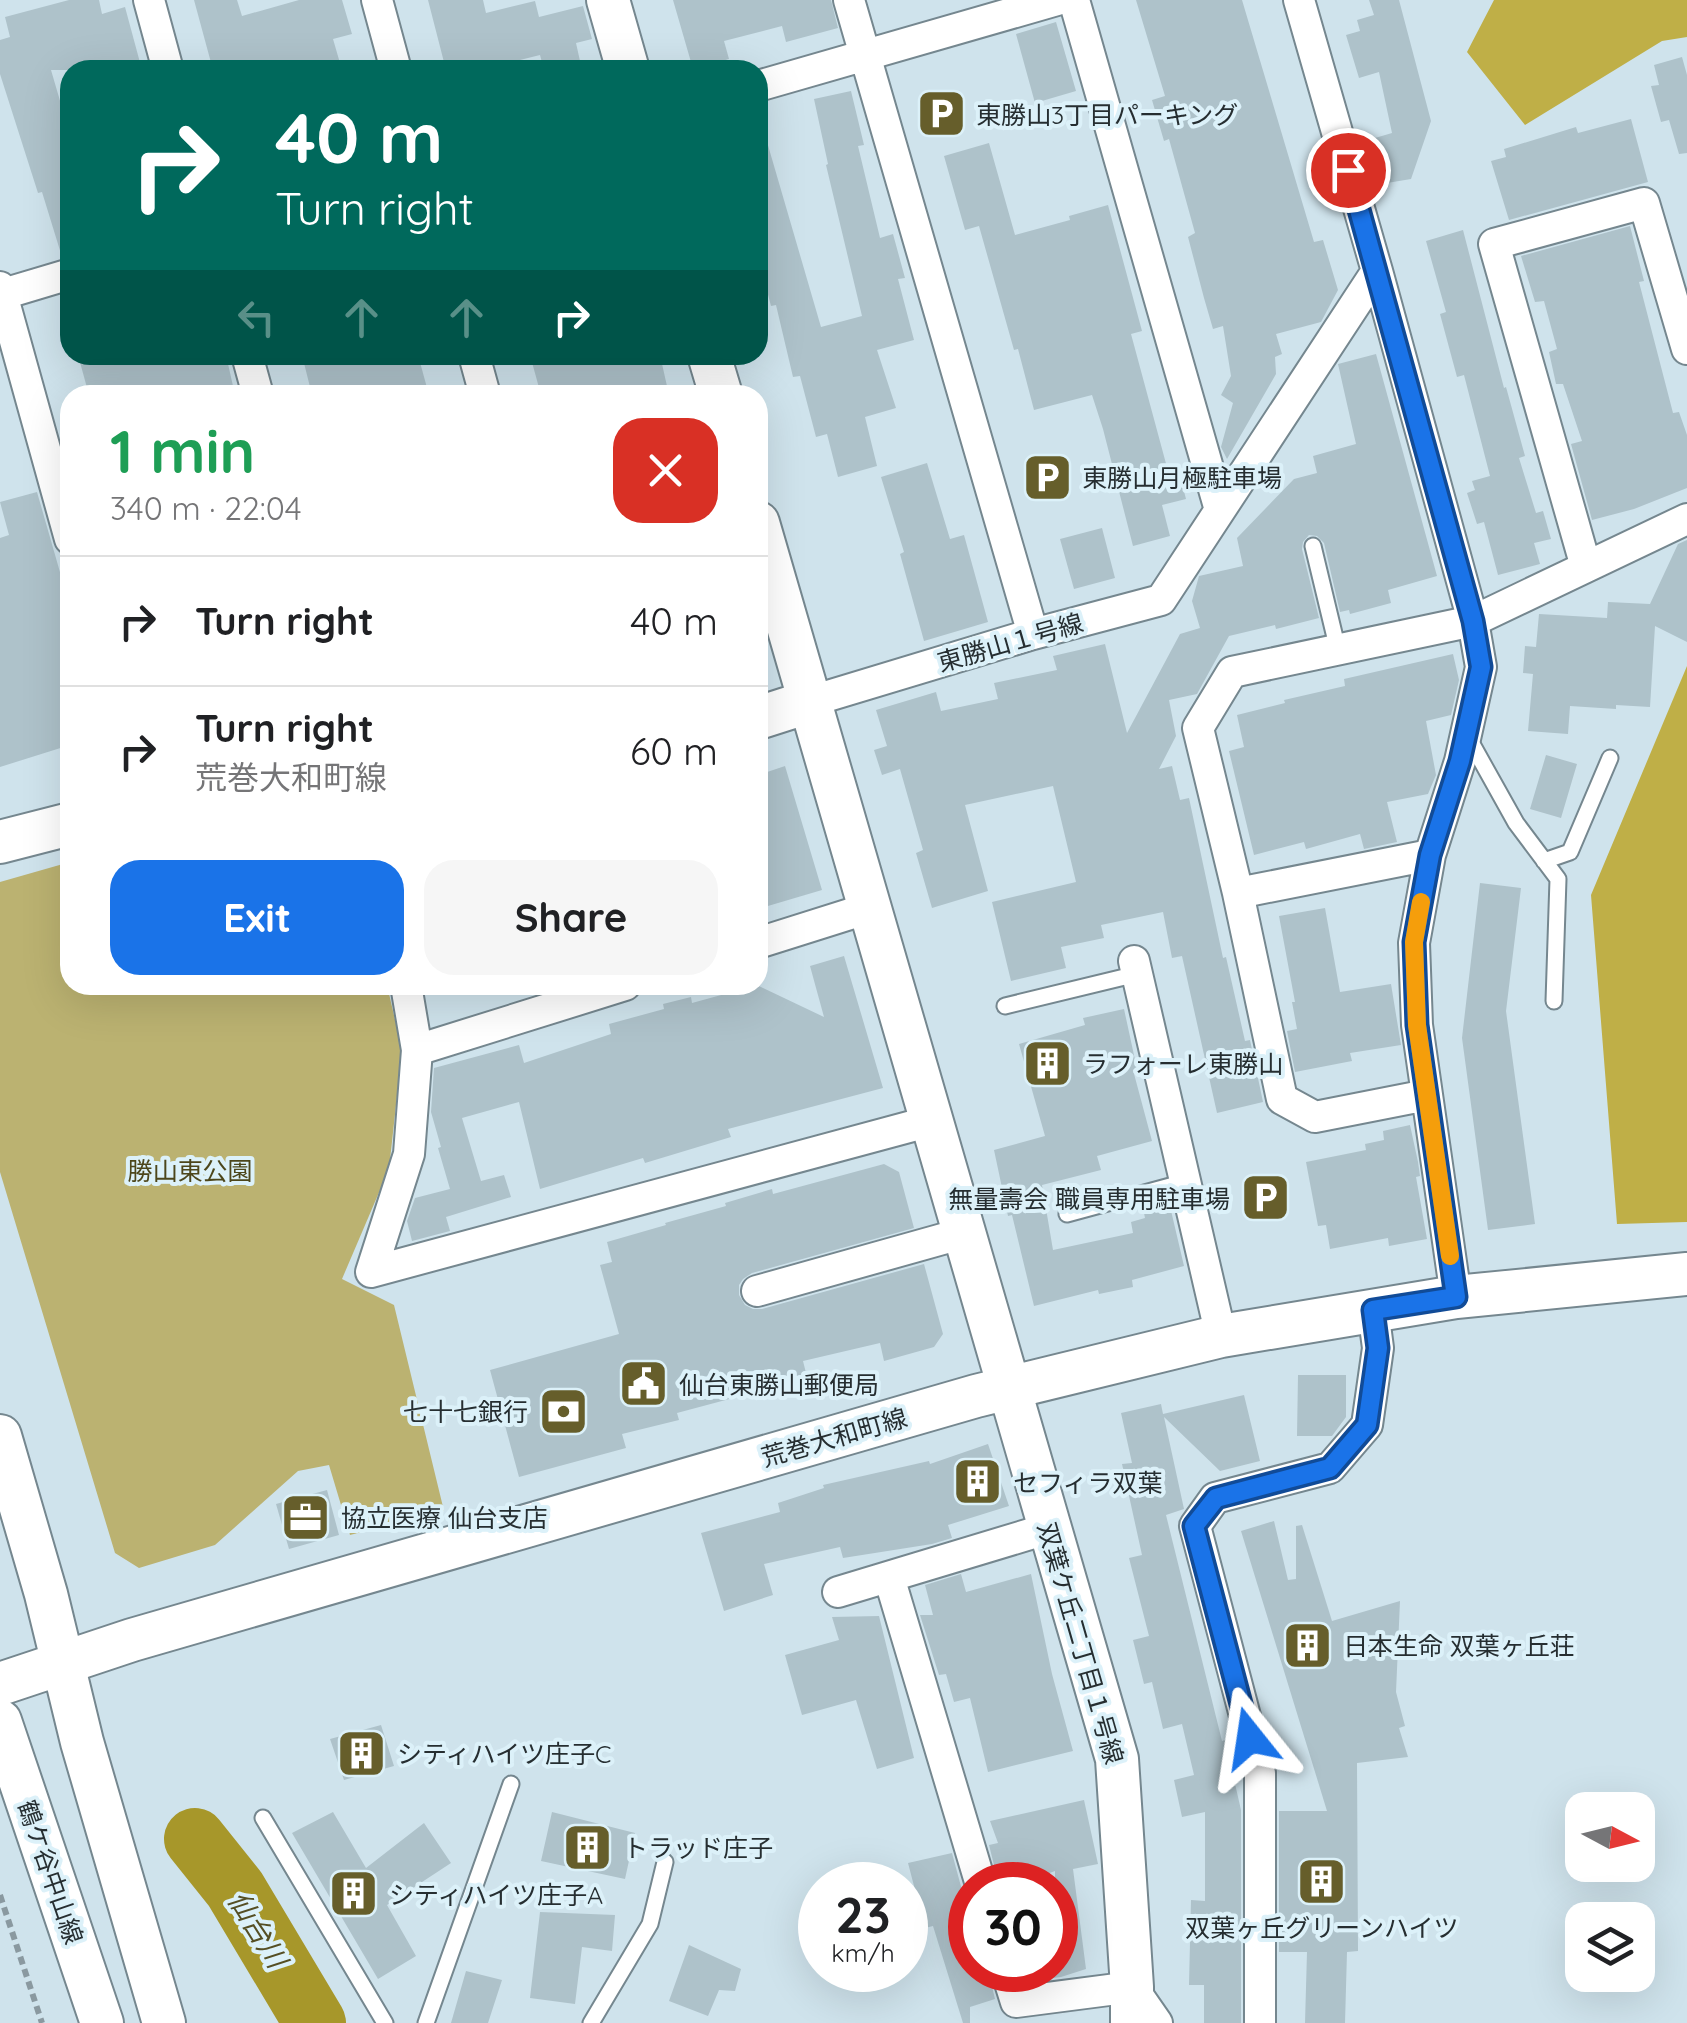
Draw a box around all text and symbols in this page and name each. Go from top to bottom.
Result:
parking icon: 東勝山3丁目パーキング [915,88,967,140]
text: 40 m [275,93,443,181]
place label: 東勝山3丁目パーキング [976,99,1238,130]
icon: right [110,100,240,230]
pin [1306,128,1391,213]
icon: arrive [1321,143,1376,198]
text: Turn right [275,180,474,236]
icon: left [229,290,284,345]
icon: ahead [334,290,389,345]
icon: ahead [439,290,494,345]
icon: right [544,290,599,345]
text: 1 min [110,413,255,488]
button: close [613,418,718,523]
parking icon: 東勝山月極駐車場 [1021,451,1073,503]
place label: 東勝山月極駐車場 [1082,462,1282,493]
text: 340 m · 22:04 [110,488,302,528]
icon: right [110,594,165,649]
text: Turn right [195,597,374,645]
text: 40 m [630,597,718,645]
street label: 東勝山１号線 [934,606,1086,678]
text: Turn right [195,704,374,752]
icon: right [110,724,165,779]
text: 60 m [630,727,718,775]
text: 荒巻大和町線 [195,757,387,797]
button: Exit [110,860,404,975]
button: Share [424,860,718,975]
building icon: ラフォーレ東勝山 [1022,1037,1074,1089]
place label: ラフォーレ東勝山 [1083,1048,1283,1079]
park label: 勝山東公園 [127,1155,253,1186]
parking icon: 無量壽会 職員専用駐車場 [1239,1172,1291,1224]
place label: 無量壽会 職員専用駐車場 [948,1183,1230,1214]
public building icon: 仙台東勝山郵便局 [618,1358,670,1410]
place label: 仙台東勝山郵便局 [679,1369,879,1400]
bank icon: 七十七銀行 [537,1385,589,1437]
place label: 七十七銀行 [403,1396,528,1427]
street label: 荒巻大和町線 [758,1401,910,1473]
building icon: セフィラ双葉 [952,1456,1004,1508]
place label: セフィラ双葉 [1013,1467,1163,1498]
office icon: 協立医療 仙台支店 [280,1491,332,1543]
place label: 協立医療 仙台支店 [341,1502,548,1533]
street label: 双葉ケ丘二丁目１号線 [1032,1519,1130,1767]
building icon: 日本生命 双葉ヶ丘荘 [1282,1619,1334,1671]
place label: 日本生命 双葉ヶ丘荘 [1343,1630,1575,1661]
position arrow [1198,1686,1302,1790]
building icon: シティハイツ庄子C [336,1727,388,1779]
place label: シティハイツ庄子C [397,1738,611,1769]
north arrow [1565,1792,1655,1882]
map controls [1565,1792,1655,1992]
street label: 鶴ケ谷中山線 [12,1796,90,1948]
building icon: トラッド庄子 [562,1821,614,1873]
place label: トラッド庄子 [623,1832,773,1863]
building icon: 双葉ヶ丘グリーンハイツ [1296,1855,1348,1907]
speed limit sign: 30 [948,1862,1078,1992]
building icon: シティハイツ庄子A [328,1868,380,1920]
place label: シティハイツ庄子A [389,1879,603,1910]
text: 23 [835,1883,891,1946]
water label: 仙台川 [221,1884,297,1976]
button: layers [1565,1902,1655,1992]
place label: 双葉ヶ丘グリーンハイツ [1185,1912,1459,1943]
text: km/h [831,1937,895,1968]

